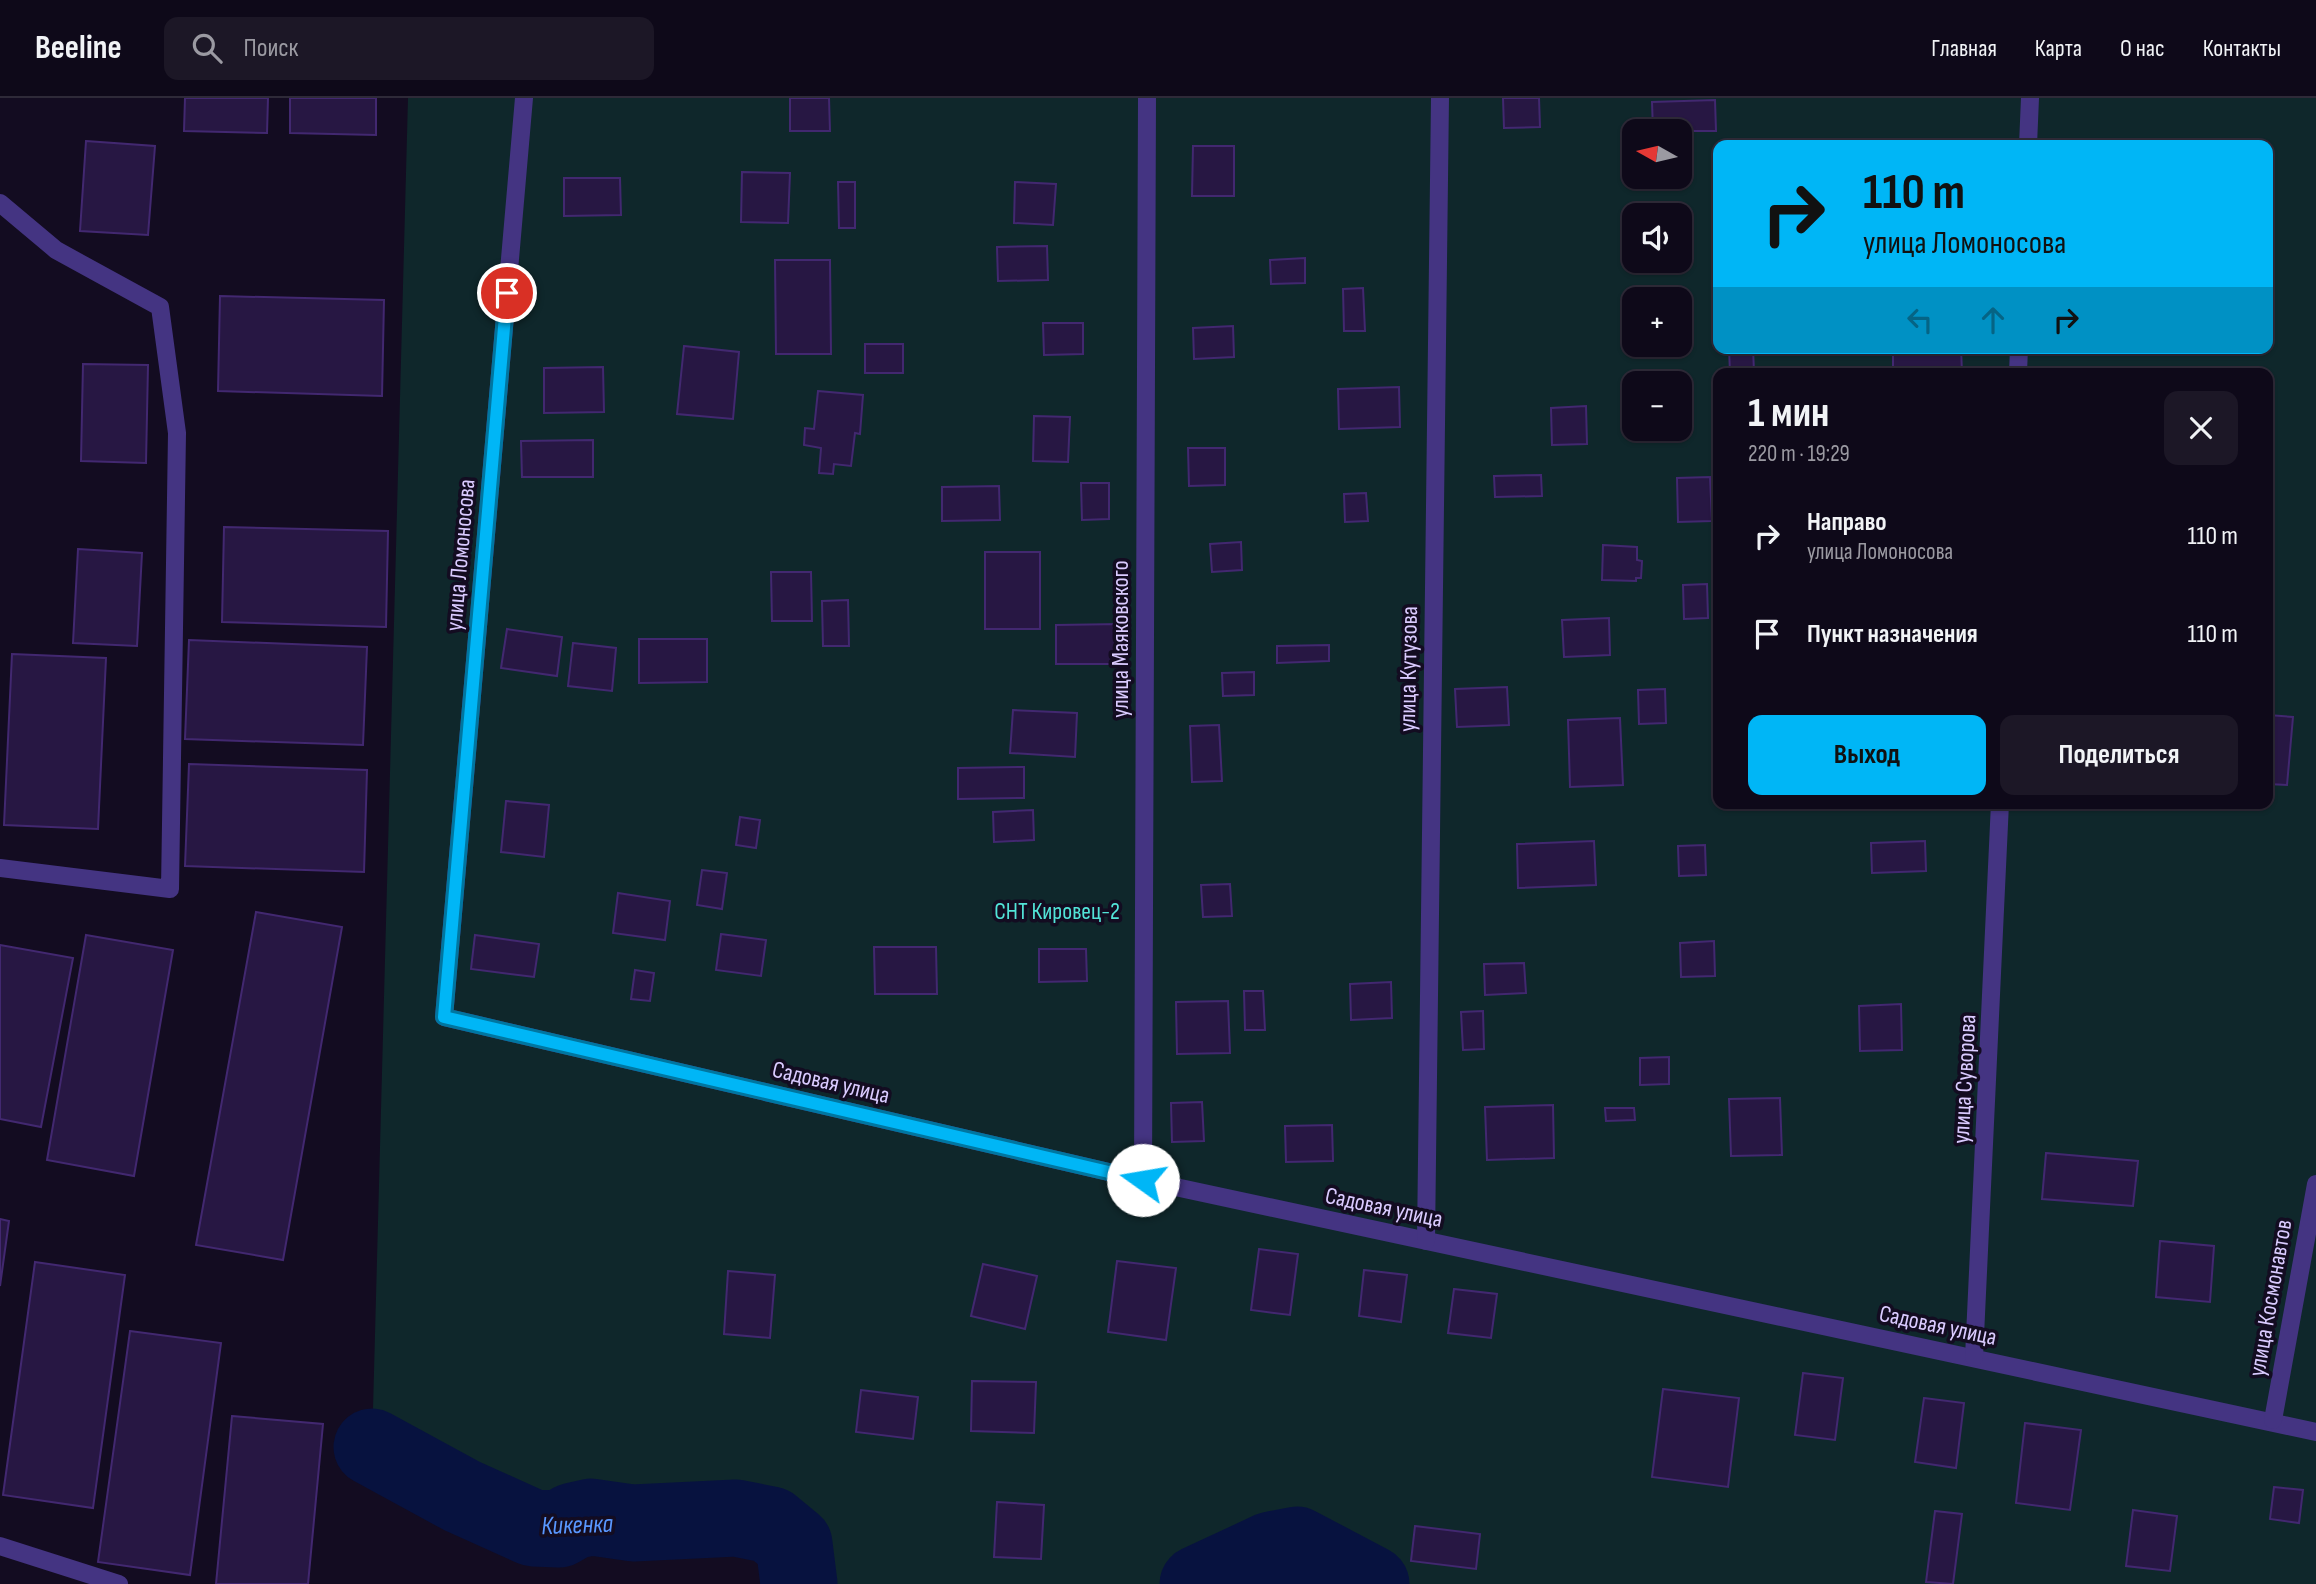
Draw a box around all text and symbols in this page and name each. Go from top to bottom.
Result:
search box [164,17,654,80]
text: Beeline [35,28,122,68]
icon: search [188,29,226,67]
text: Поиск [244,33,298,64]
text: Главная [1931,34,1997,63]
text: Карта [2035,34,2082,63]
text: О нас [2120,34,2165,63]
text: Контакты [2203,34,2281,63]
north arrow [1622,119,1692,189]
map controls [1622,119,1692,441]
text: 110 m [1863,164,1965,223]
icon: right [1748,168,1839,259]
button: sound [1622,203,1692,273]
text: улица Ломоносова [1863,224,2066,263]
pin [477,263,537,323]
icon: arrive [488,274,526,312]
button: + [1622,287,1692,357]
icon: left [1901,301,1939,339]
icon: ahead [1974,301,2012,339]
icon: right [2047,301,2085,339]
button: − [1622,371,1692,441]
text: 1 мин [1748,388,1829,439]
button: close [2164,391,2238,465]
text: 220 m · 19:29 [1748,440,1850,468]
street label: улица Ломоносова [439,478,482,632]
text: Направо [1807,507,1886,538]
icon: right [1748,517,1786,555]
text: 110 m [2187,521,2238,552]
text: улица Ломоносова [1807,538,1953,566]
street label: улица Маяковского [1106,560,1135,718]
street label: улица Кутузова [1393,606,1424,732]
icon: arrive [1748,615,1786,653]
text: Пункт назначения [1807,619,1978,650]
text: 110 m [2187,619,2238,650]
button: Выход [1748,715,1986,795]
button: Поделиться [2000,715,2238,795]
park label: СНТ Кировец-2 [994,897,1120,926]
street label: улица Суворова [1947,1014,1982,1144]
street label: Садовая улица [769,1055,892,1110]
position arrow [1106,1143,1180,1217]
street label: Садовая улица [1322,1181,1445,1234]
street label: улица Космонавтов [2242,1217,2299,1379]
street label: Садовая улица [1876,1299,1999,1352]
water label: Кикенка [541,1509,614,1542]

